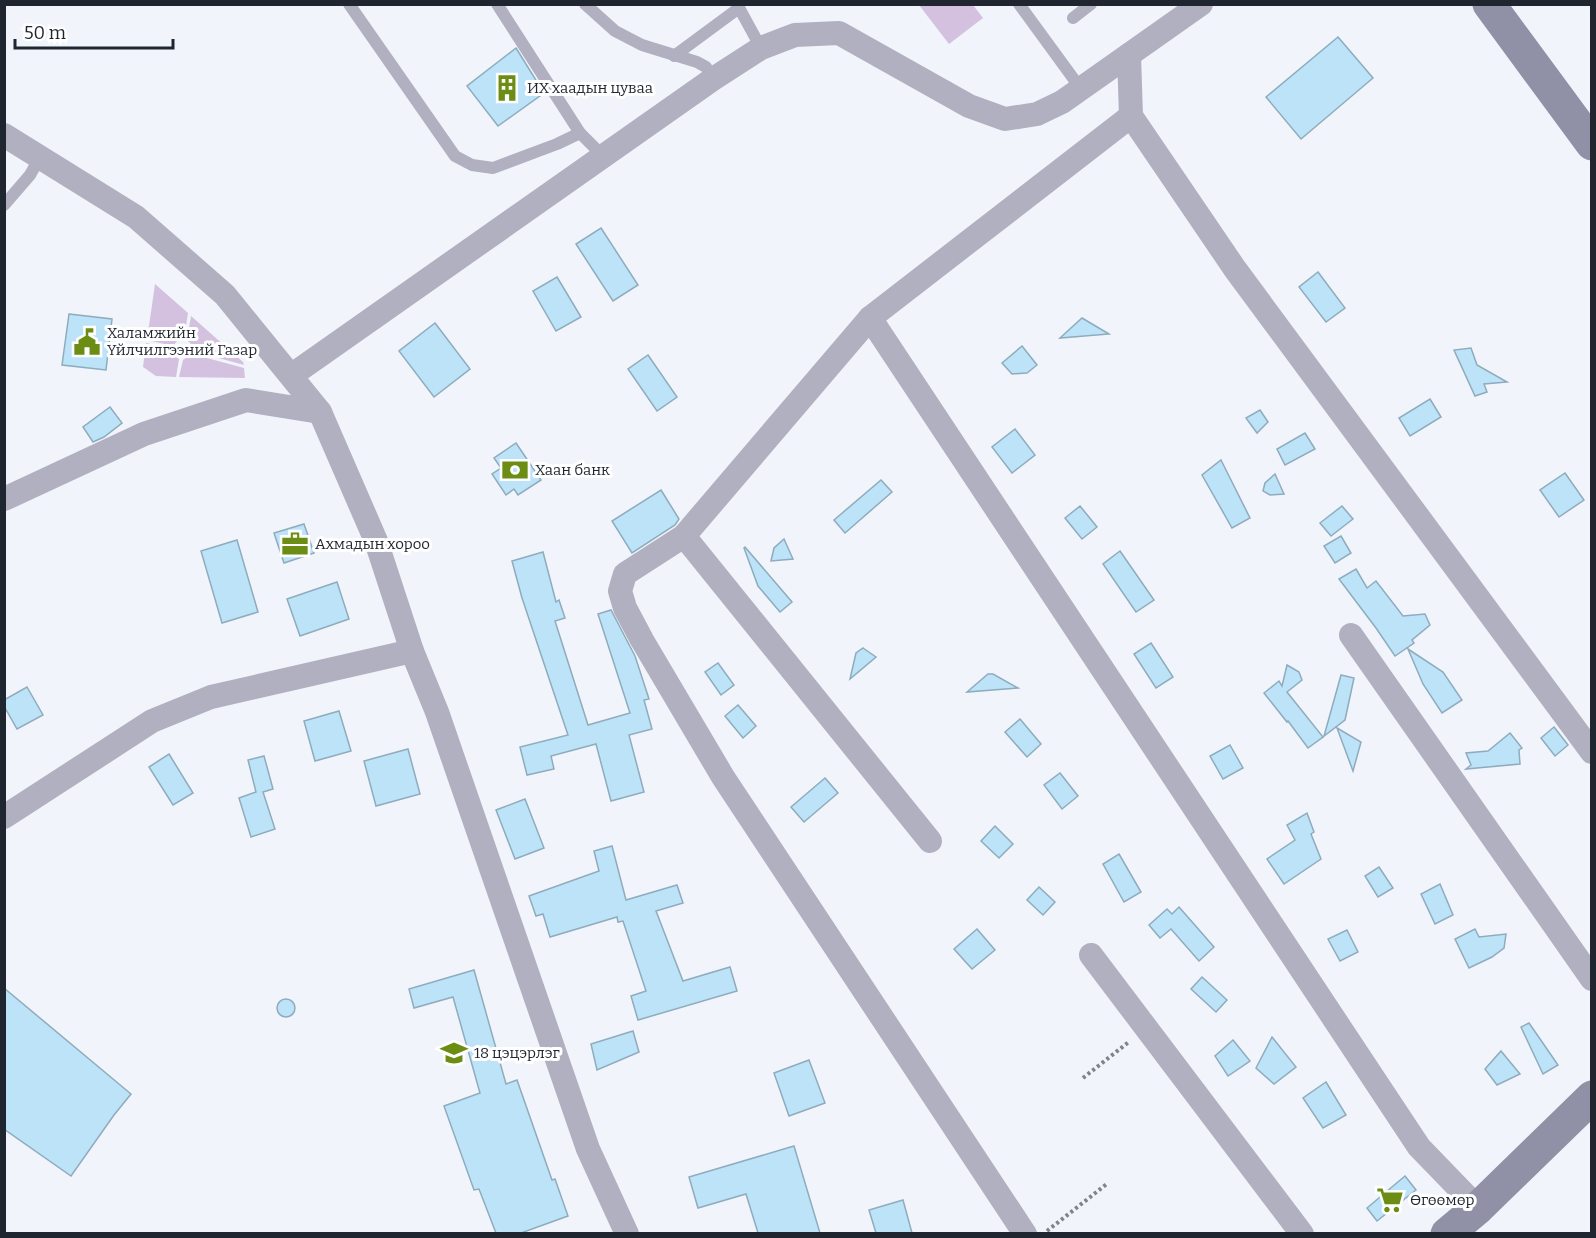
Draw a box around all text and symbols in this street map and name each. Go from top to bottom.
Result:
scale bar [15,12,172,50]
text: 50 m [24,22,66,44]
building icon: ИХ хаадын цуваа [492,73,522,103]
place label: ИХ хаадын цуваа [527,79,653,97]
place label: Халамжийн Үйлчилгээний Газар [107,324,257,359]
public building icon: Халамжийн Үйлчилгээний Газар [72,327,102,357]
bank icon: Хаан банк [500,455,530,485]
place label: Хаан банк [535,461,610,479]
office icon: Ахмадын хороо [280,529,310,559]
place label: Ахмадын хороо [315,535,430,553]
school or university icon: 18 цэцэрлэг [439,1038,469,1068]
place label: 18 цэцэрлэг [474,1044,560,1062]
supermarket icon: Өгөөмөр [1375,1185,1405,1215]
place label: Өгөөмөр [1410,1191,1475,1209]

